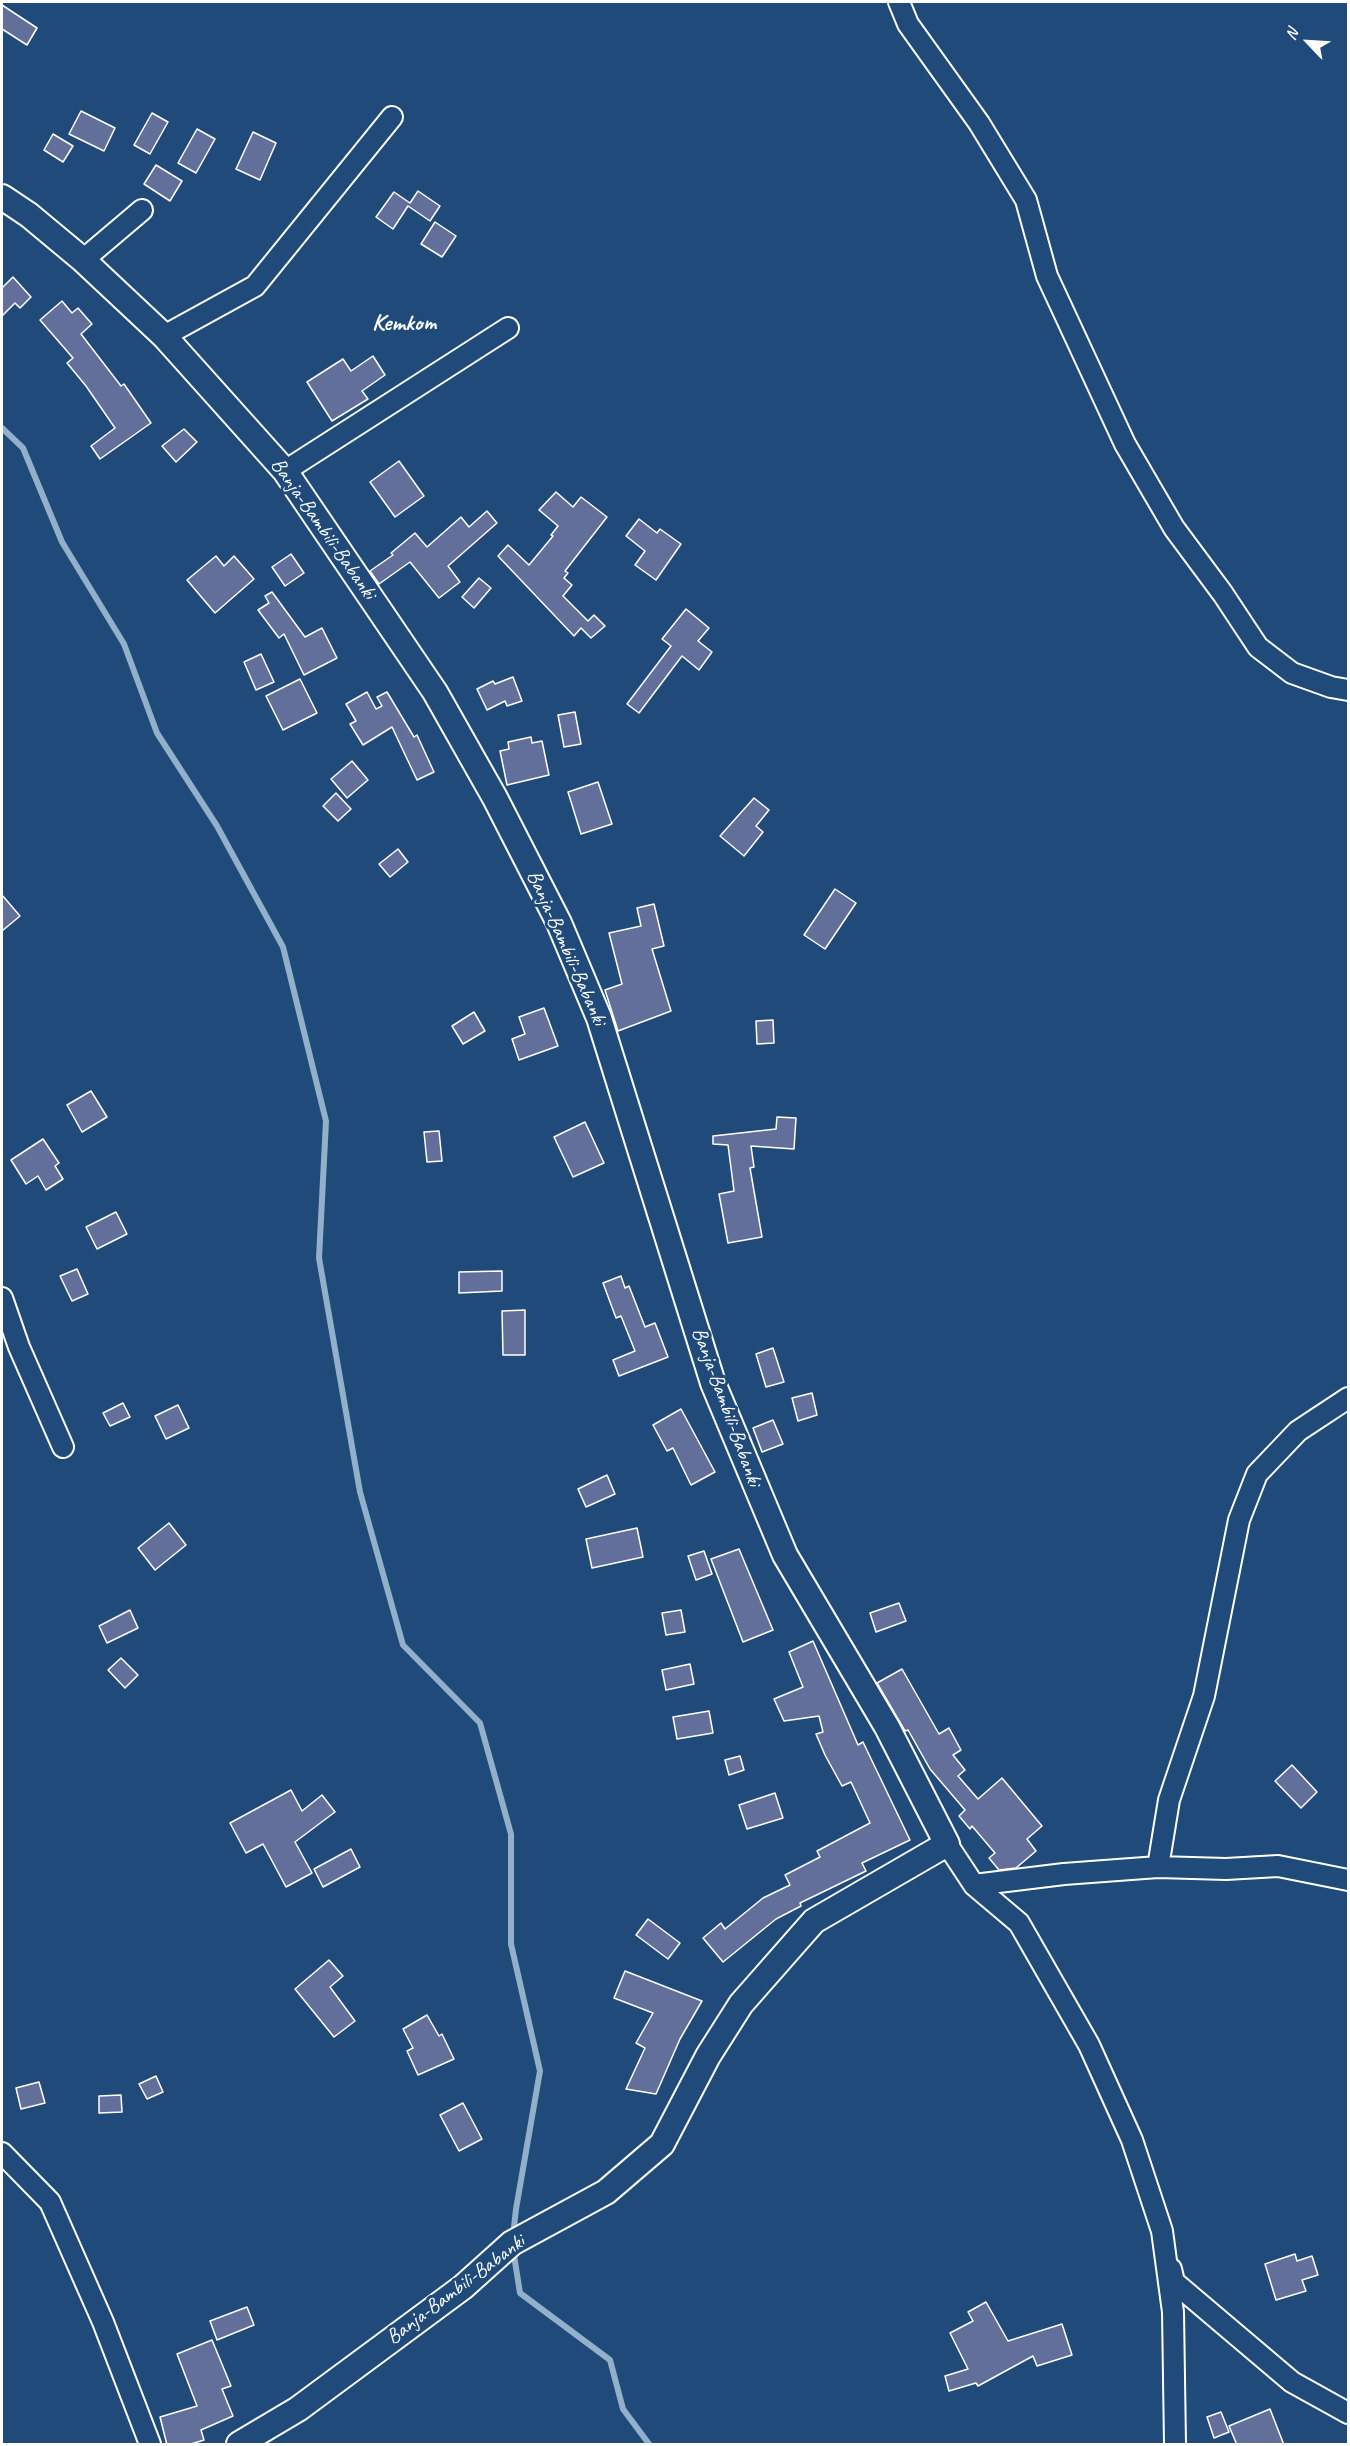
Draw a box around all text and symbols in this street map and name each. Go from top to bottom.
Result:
north arrow [1278,12,1338,72]
text: N [1281,26,1303,43]
district label: Kemkom [372,310,436,338]
street label: Banja-Bambili-Babanki [265,453,381,605]
street label: Banja-Bambili-Babanki [521,867,611,1029]
street label: Banja-Bambili-Babanki [686,1324,766,1490]
street label: Banja-Bambili-Babanki [382,2230,530,2350]

